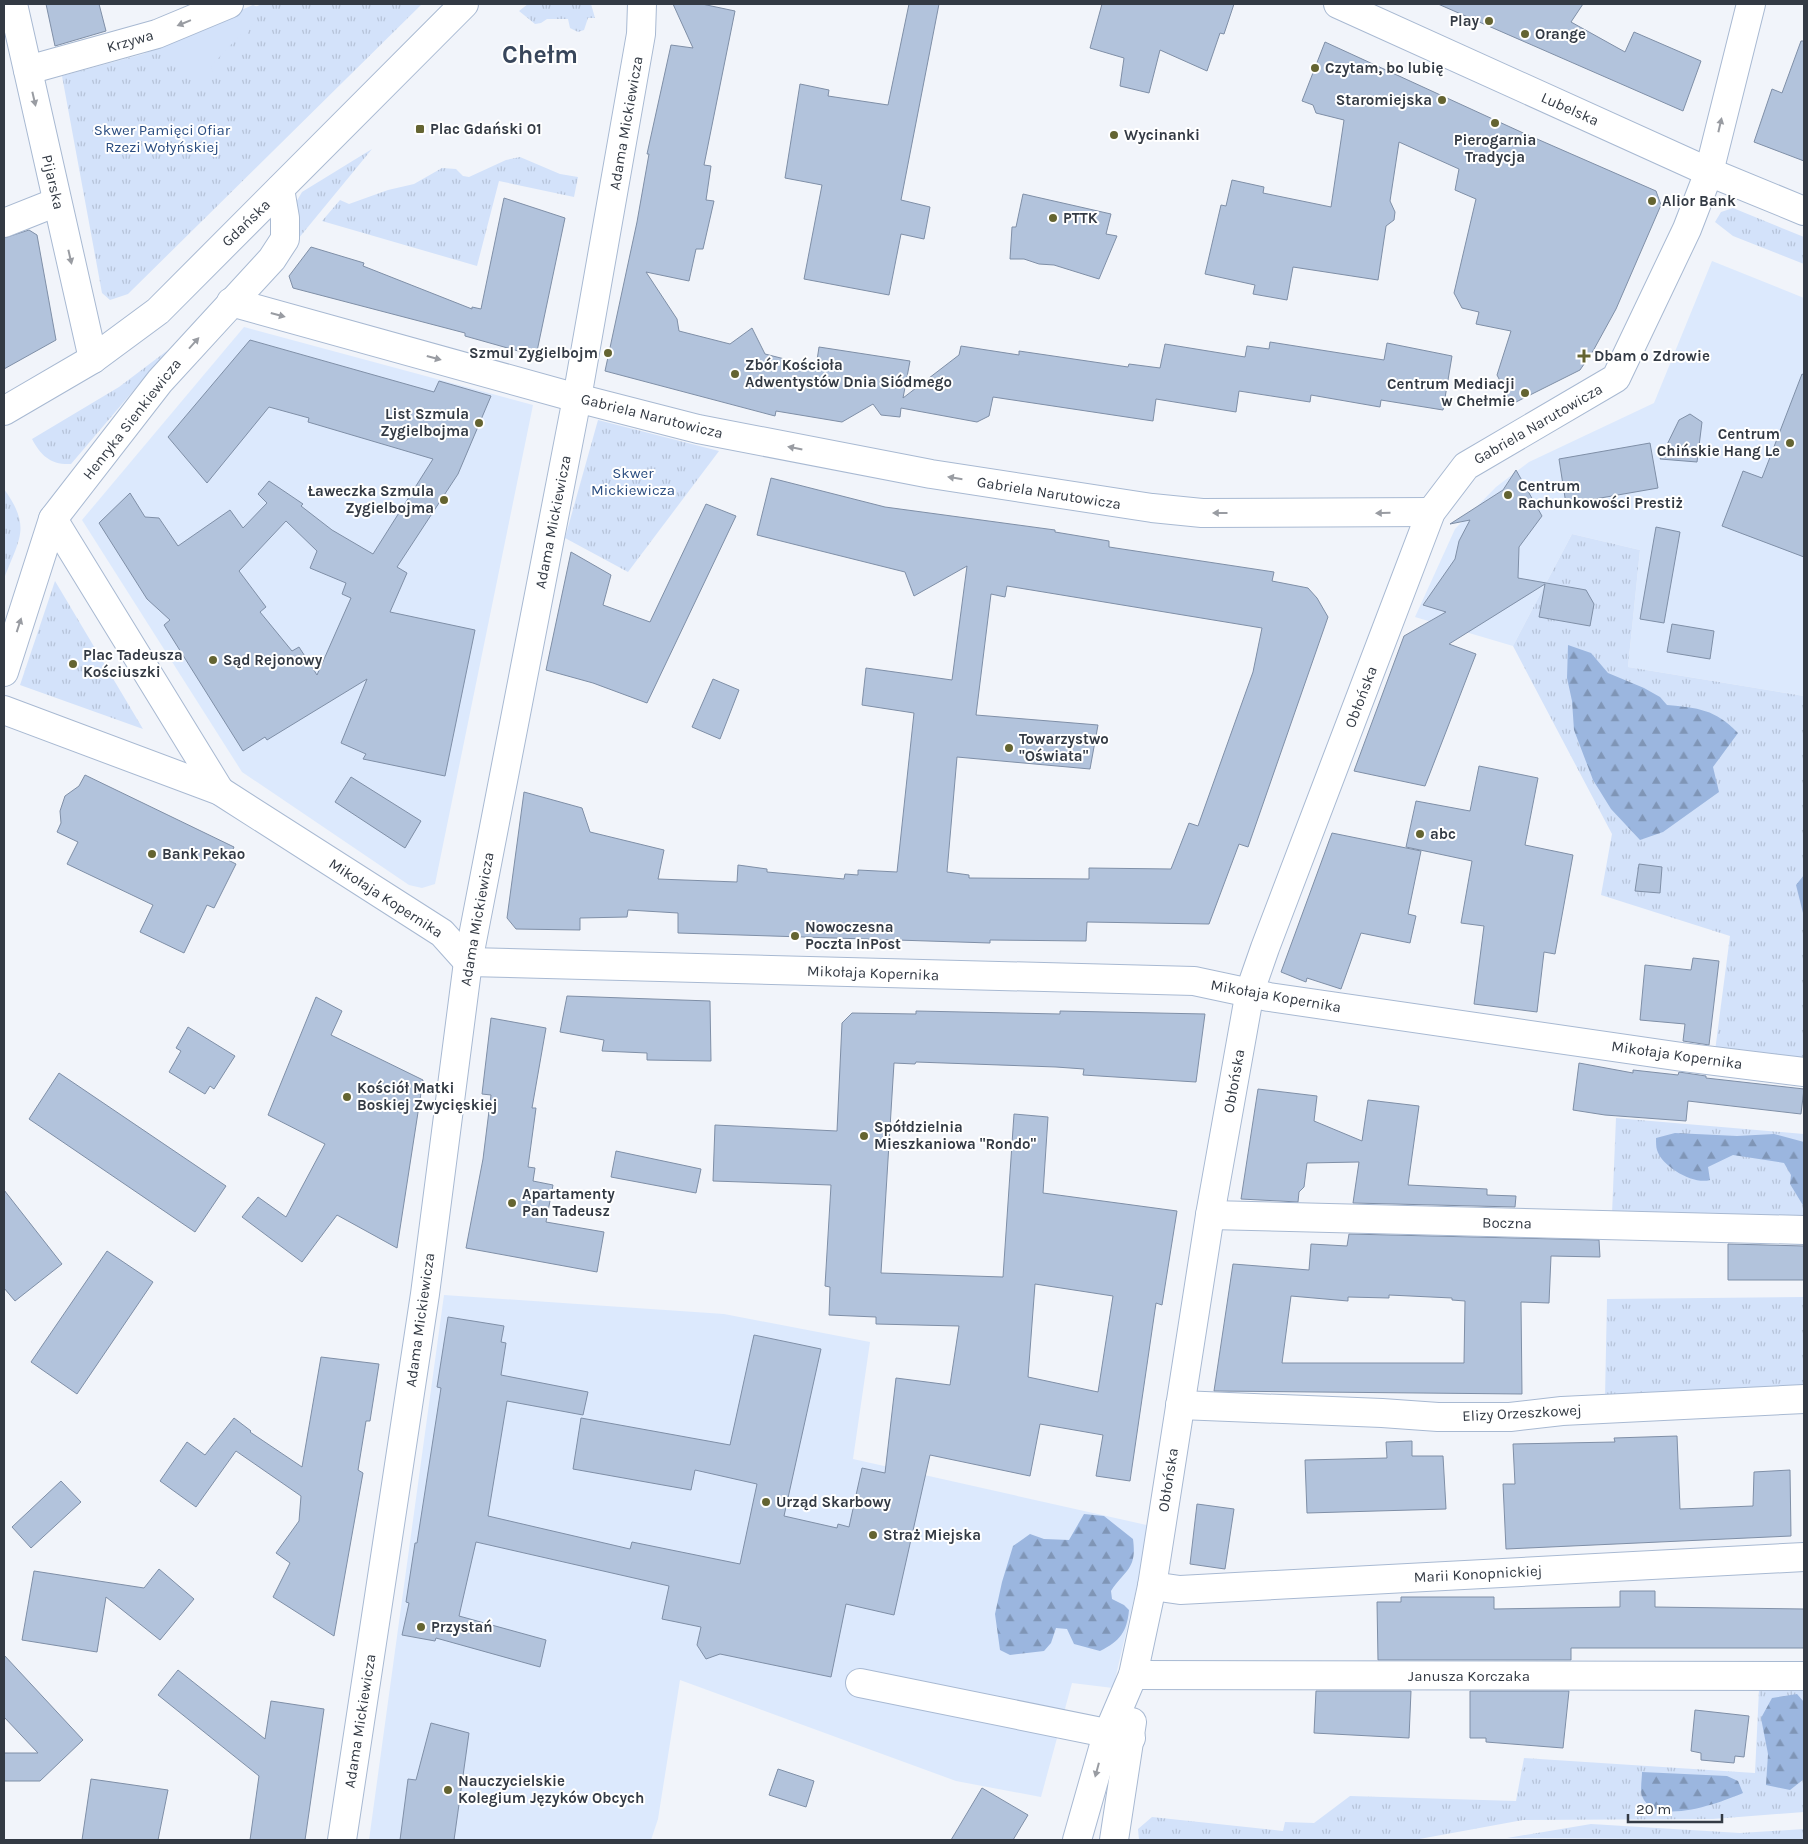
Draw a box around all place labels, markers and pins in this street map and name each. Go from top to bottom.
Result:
place label: Play [1449,12,1479,30]
marker: Play [1483,15,1495,27]
place label: Orange [1535,25,1586,43]
marker: Orange [1519,28,1531,40]
place label: Czytam, bo lubię [1325,59,1444,77]
marker: Czytam, bo lubię [1309,62,1321,74]
place label: Staromiejska [1336,91,1432,109]
marker: Staromiejska [1436,94,1448,106]
marker: Pierogarnia Tradycja [1489,117,1501,129]
place label: Plac Gdański 01 [430,120,542,138]
marker: Plac Gdański 01 [414,123,426,135]
place label: Wycinanki [1124,126,1200,144]
marker: Wycinanki [1108,129,1120,141]
place label: Pierogarnia Tradycja [1454,131,1536,166]
place label: Alior Bank [1662,192,1736,210]
marker: Alior Bank [1646,195,1658,207]
place label: PTTK [1063,209,1098,227]
marker: PTTK [1047,212,1059,224]
place label: Szmul Zygielbojm [469,344,598,362]
marker: Szmul Zygielbojm [602,347,614,359]
place label: Dbam o Zdrowie [1594,347,1710,365]
marker: Dbam o Zdrowie [1578,350,1590,362]
place label: Zbór Kościoła Adwentystów Dnia Siódmego [745,356,952,391]
marker: Zbór Kościoła Adwentystów Dnia Siódmego [729,368,741,380]
place label: Centrum Mediacji w Chełmie [1387,375,1515,410]
marker: Centrum Mediacji w Chełmie [1519,387,1531,399]
place label: List Szmula Zygielbojma [380,405,469,440]
marker: List Szmula Zygielbojma [473,417,485,429]
place label: Centrum Chińskie Hang Le [1657,425,1780,460]
marker: Centrum Chińskie Hang Le [1784,437,1796,449]
place label: Centrum Rachunkowości Prestiż [1518,477,1683,512]
place label: Ławeczka Szmula Zygielbojma [308,482,434,517]
marker: Centrum Rachunkowości Prestiż [1502,489,1514,501]
marker: Ławeczka Szmula Zygielbojma [438,494,450,506]
place label: Plac Tadeusza Kościuszki [83,646,183,681]
place label: Sąd Rejonowy [223,651,323,669]
marker: Sąd Rejonowy [207,654,219,666]
marker: Plac Tadeusza Kościuszki [67,658,79,670]
place label: Towarzystwo "Oświata" [1019,730,1109,765]
marker: Towarzystwo "Oświata" [1003,742,1015,754]
place label: abc [1430,825,1456,843]
marker: abc [1414,828,1426,840]
place label: Bank Pekao [162,845,245,863]
marker: Bank Pekao [146,848,158,860]
place label: Nowoczesna Poczta InPost [805,918,901,953]
marker: Nowoczesna Poczta InPost [789,930,801,942]
place label: Kościół Matki Boskiej Zwycięskiej [357,1079,498,1114]
marker: Kościół Matki Boskiej Zwycięskiej [341,1091,353,1103]
place label: Spółdzielnia Mieszkaniowa "Rondo" [874,1118,1037,1153]
marker: Spółdzielnia Mieszkaniowa "Rondo" [858,1130,870,1142]
place label: Apartamenty Pan Tadeusz [522,1185,615,1220]
marker: Apartamenty Pan Tadeusz [506,1197,518,1209]
place label: Urząd Skarbowy [776,1493,892,1511]
marker: Urząd Skarbowy [760,1496,772,1508]
place label: Straż Miejska [883,1526,981,1544]
marker: Straż Miejska [867,1529,879,1541]
place label: Przystań [431,1618,493,1636]
marker: Przystań [415,1621,427,1633]
place label: Nauczycielskie Kolegium Języków Obcych [458,1772,644,1807]
marker: Nauczycielskie Kolegium Języków Obcych [442,1784,454,1796]

